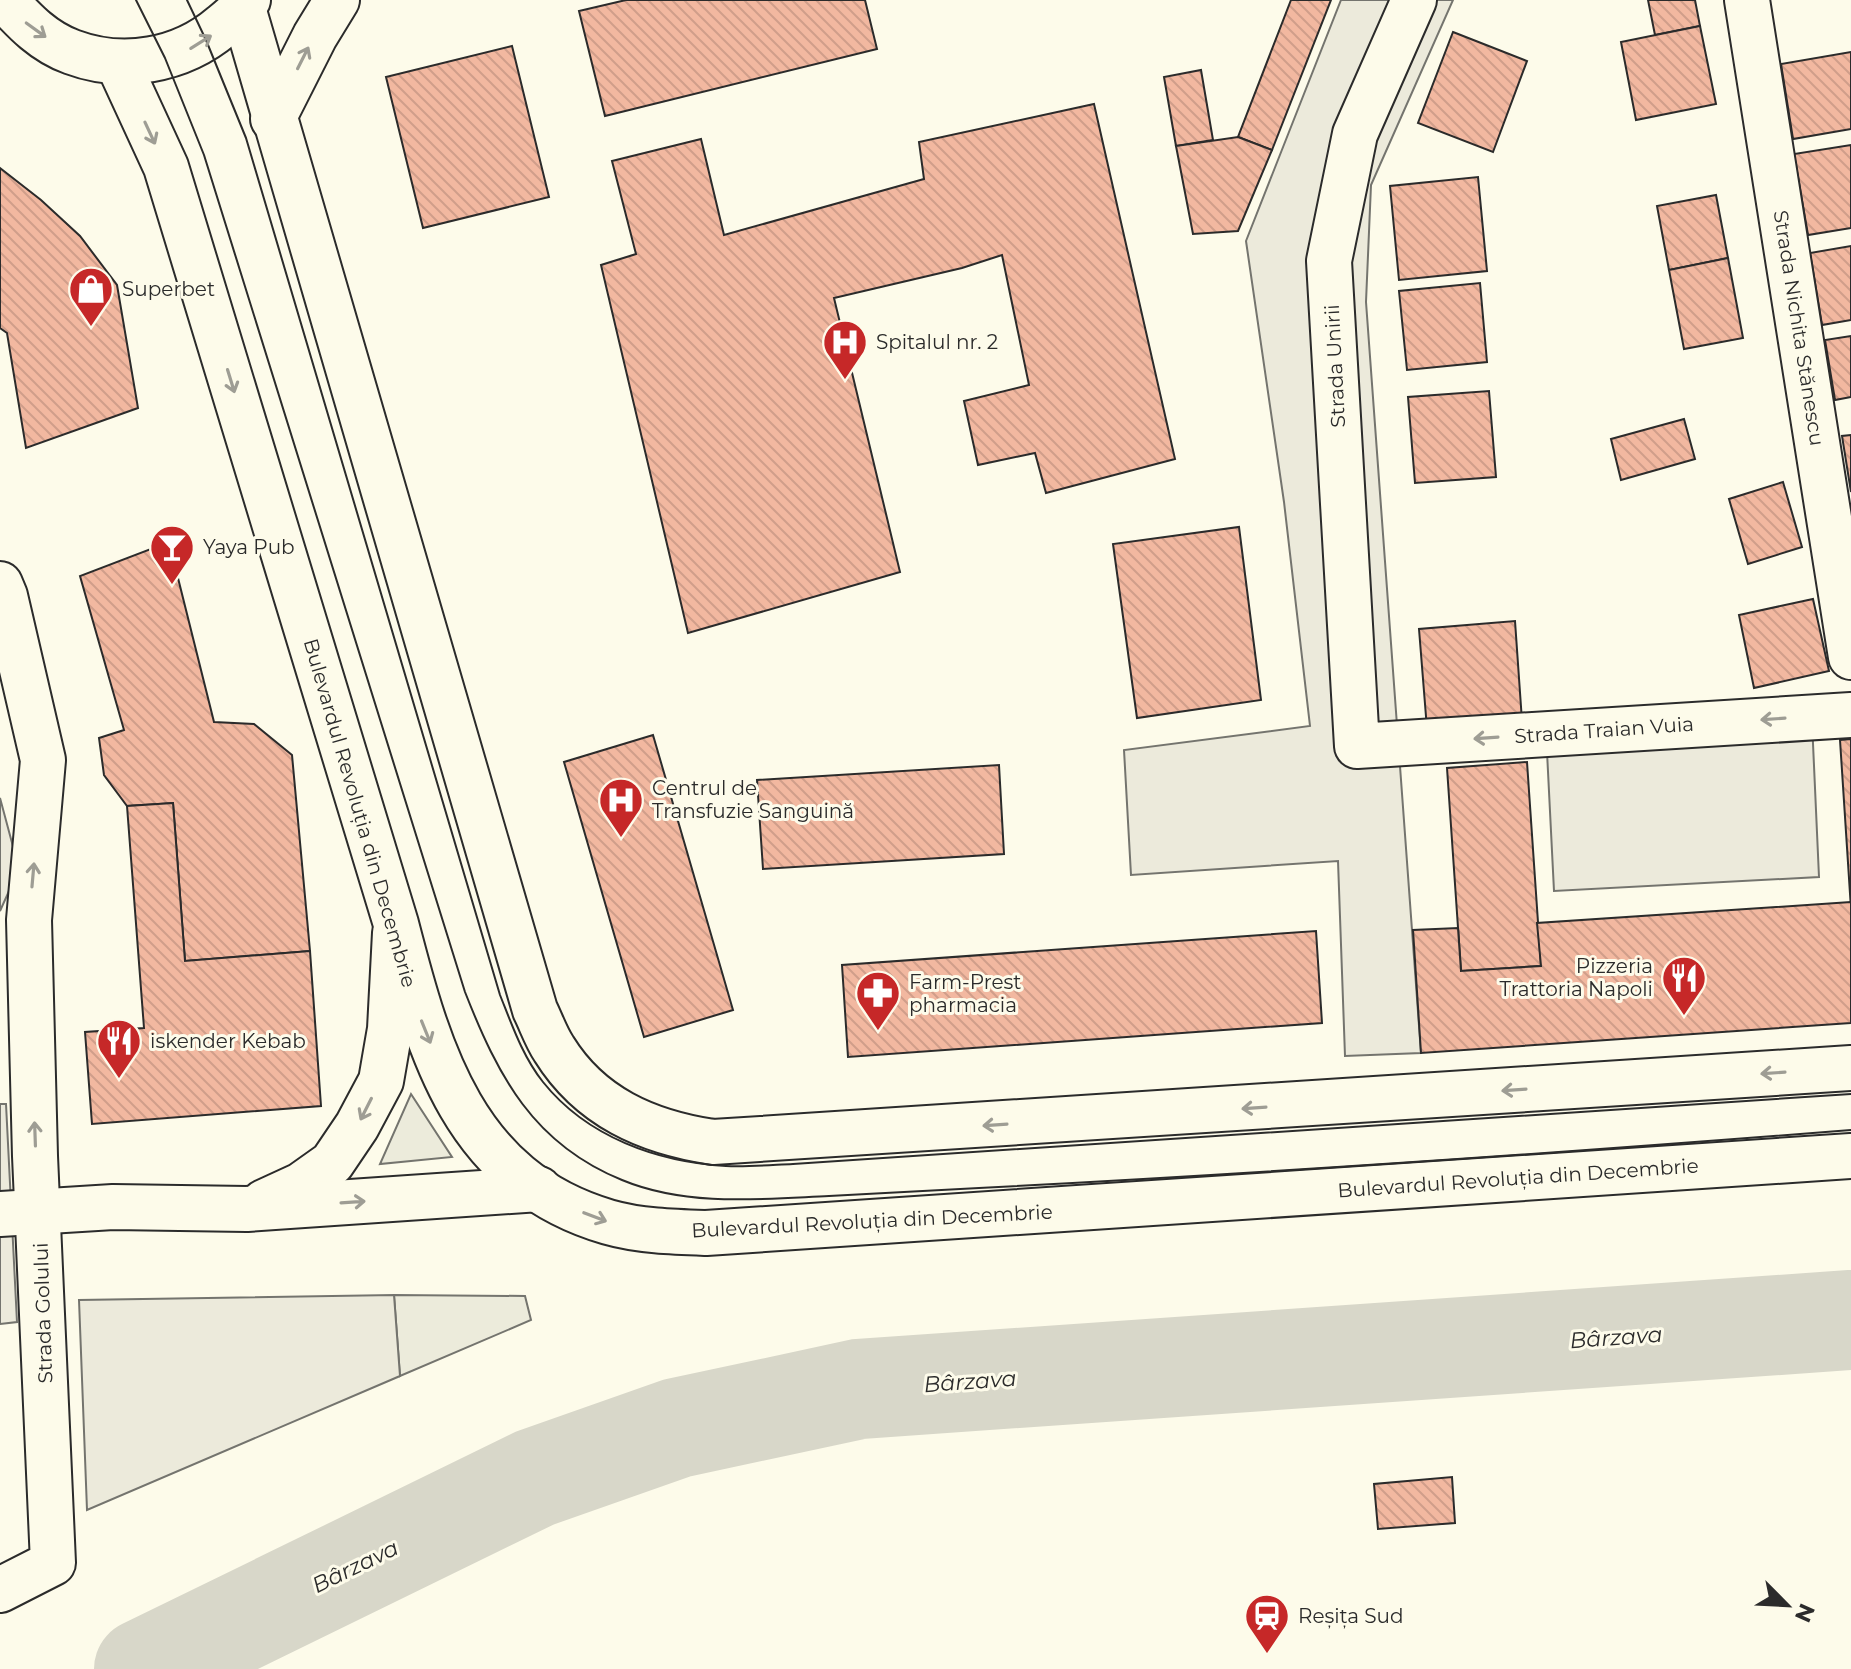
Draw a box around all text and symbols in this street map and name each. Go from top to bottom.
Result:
one-way arrow [25,21,46,38]
one-way arrow [189,33,212,49]
one-way arrow [296,47,312,71]
one-way arrow [144,121,159,145]
street label: Strada Nichita Stănescu [1769,209,1829,447]
shop icon: Superbet [67,265,115,328]
place label: Superbet [122,277,215,301]
street label: Strada Unirii [1320,304,1350,428]
hospital icon: Spitalul nr. 2 [821,318,869,381]
place label: Spitalul nr. 2 [876,330,998,354]
one-way arrow [224,367,239,393]
bar icon: Yaya Pub [148,523,196,586]
place label: Yaya Pub [203,535,295,559]
street label: Bulevardul Revoluția din Decembrie [298,636,421,990]
street label: Strada Traian Vuia [1513,712,1695,748]
one-way arrow [1760,712,1787,727]
one-way arrow [1473,731,1500,746]
hospital icon: Centrul de Transfuzie Sanguină [597,776,645,839]
place label: Centrul de Transfuzie Sanguină [652,776,854,823]
one-way arrow [25,862,40,889]
place label: Pizzeria Trattoria Napoli [1499,954,1653,1001]
restaurant icon: Pizzeria Trattoria Napoli [1660,954,1708,1017]
pharmacy icon: Farm-Prest pharmacia [854,969,902,1032]
place label: Farm-Prest pharmacia [909,970,1021,1017]
restaurant icon: iskender Kebab [95,1017,143,1080]
one-way arrow [420,1019,434,1044]
place label: iskender Kebab [150,1029,306,1053]
one-way arrow [1760,1066,1787,1081]
one-way arrow [1501,1083,1528,1098]
one-way arrow [358,1097,373,1121]
one-way arrow [1241,1101,1268,1116]
one-way arrow [982,1118,1009,1133]
one-way arrow [27,1121,42,1148]
street label: Bulevardul Revoluția din Decembrie [1337,1153,1699,1204]
one-way arrow [339,1194,366,1209]
street label: Bulevardul Revoluția din Decembrie [691,1200,1053,1243]
one-way arrow [582,1211,606,1225]
street label: Strada Golului [29,1242,57,1384]
water label: Bârzava [1569,1321,1663,1354]
water label: Bârzava [923,1365,1017,1398]
water label: Bârzava [308,1534,403,1599]
north arrow [1747,1565,1827,1645]
station icon: Reșița Sud [1243,1592,1291,1655]
text: N [1789,1599,1821,1627]
place label: Reșița Sud [1298,1604,1404,1629]

